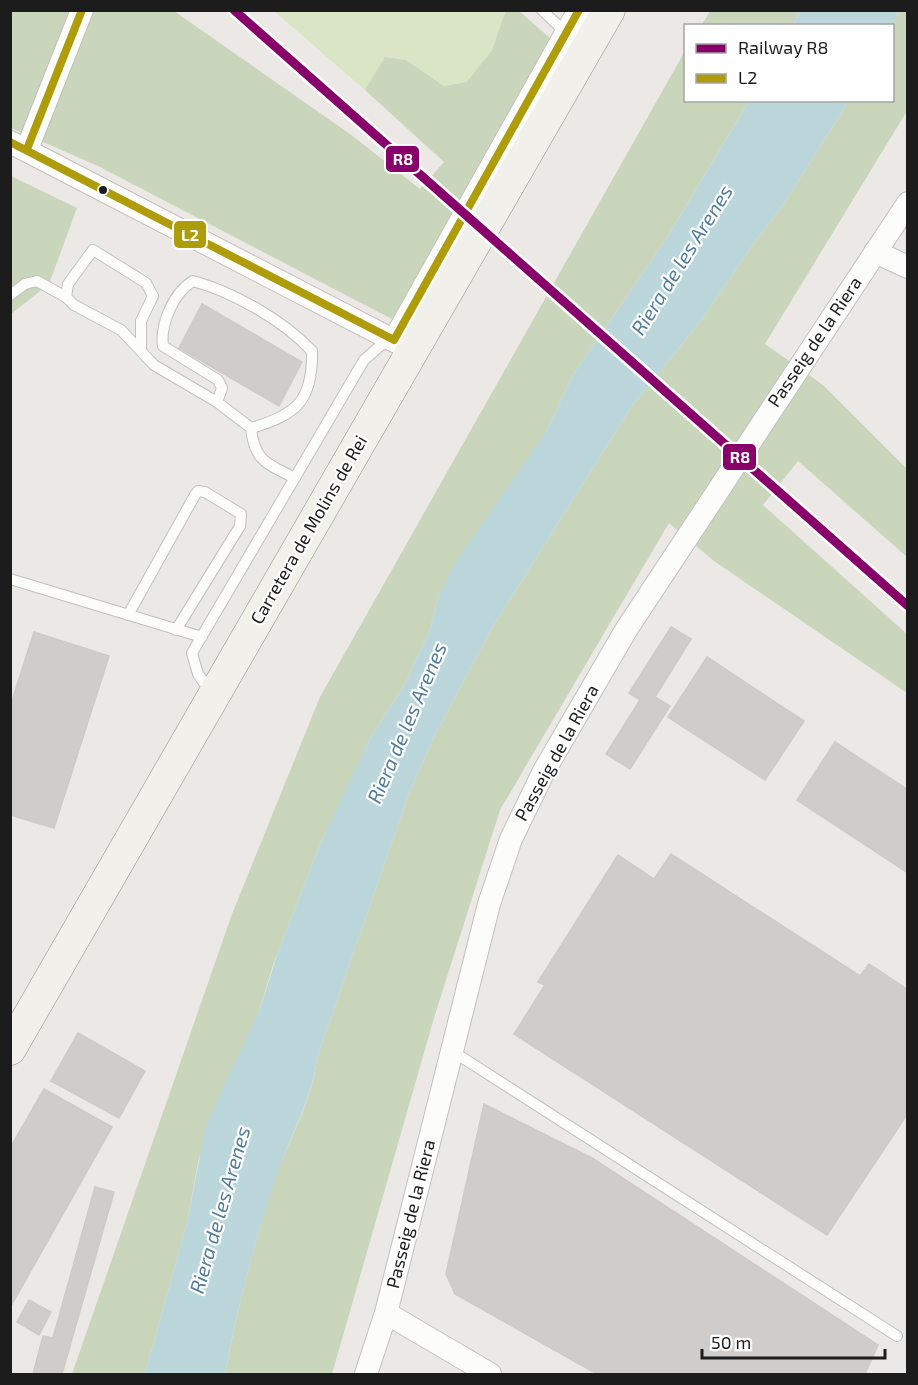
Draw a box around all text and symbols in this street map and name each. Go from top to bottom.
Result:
legend [684,24,894,102]
text: Railway R8 [738,36,828,58]
text: L2 [738,66,757,88]
line badge: R8 [385,145,420,173]
text: R8 [393,149,413,168]
water label: Riera de les Arenes [625,180,737,339]
unlabelled marker [97,184,109,196]
line badge: L2 [173,220,207,249]
text: L2 [181,225,199,244]
street label: Passeig de la Riera [762,272,866,411]
street label: Carretera de Molins de Rei [245,431,371,628]
line badge: R8 [722,443,757,471]
text: R8 [730,447,750,466]
water label: Riera de les Arenes [361,639,451,807]
street label: Passeig de la Riera [510,680,603,825]
water label: Riera de les Arenes [184,1124,254,1296]
street label: Passeig de la Riera [381,1137,439,1290]
scale bar [702,1322,885,1360]
text: 50 m [711,1331,751,1353]

